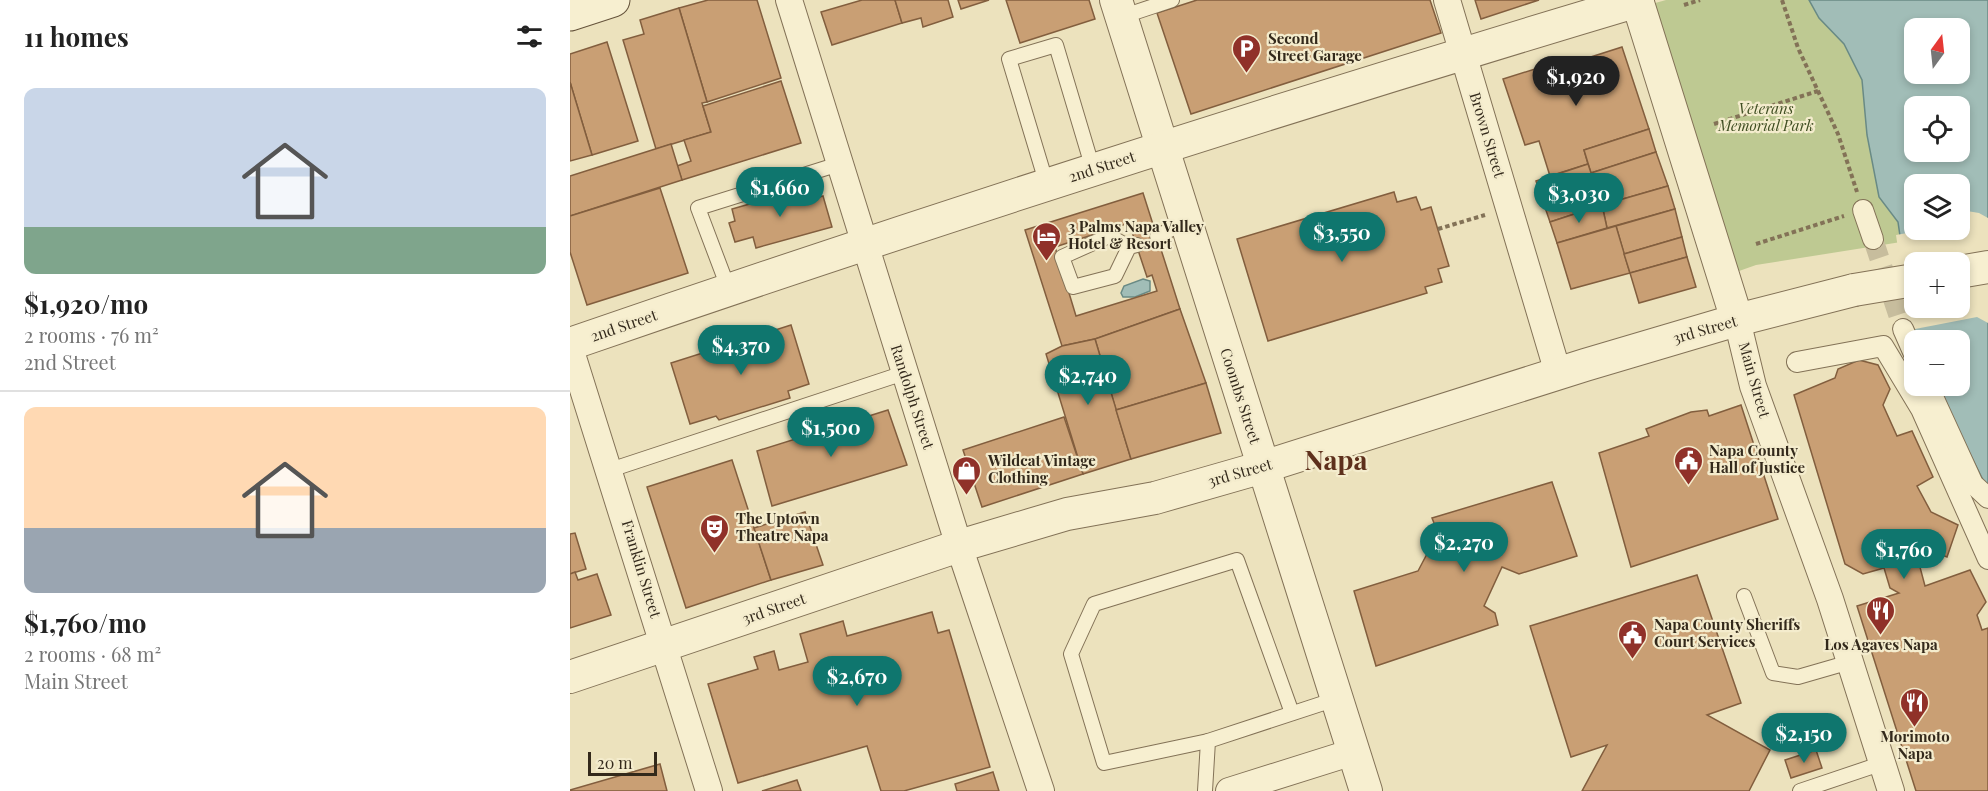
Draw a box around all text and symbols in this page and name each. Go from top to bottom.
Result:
north arrow [1904,18,1970,84]
map controls [1904,18,1970,396]
text: 11 homes [24,19,129,54]
icon: filters [513,20,546,53]
place label: Second Street Garage [1268,28,1362,65]
parking icon: Second Street Garage [1231,32,1263,74]
pin: $1,920 [1527,56,1625,107]
text: $1,920 [1547,62,1605,89]
street label: Brown Street [1465,90,1511,180]
button: locate [1904,96,1970,162]
park label: Veterans Memorial Park [1717,98,1814,135]
icon: home [231,127,339,235]
street label: 2nd Street [1066,146,1138,186]
pin: $1,660 [731,167,829,218]
text: $1,660 [750,173,810,200]
pin: $3,030 [1530,173,1628,224]
button: layers [1904,174,1970,240]
text: $3,030 [1548,179,1610,206]
pin: $3,550 [1293,212,1391,263]
place label: 3 Palms Napa Valley Hotel & Resort [1068,216,1204,253]
text: $3,550 [1313,218,1371,245]
hotel icon: 3 Palms Napa Valley Hotel & Resort [1031,220,1063,262]
button: + [1904,252,1970,318]
text: $1,920/mo [24,286,148,321]
street label: 2nd Street [588,304,660,346]
street label: 3rd Street [1670,310,1740,348]
text: 2 rooms · 76 m² [24,321,159,348]
pin: $4,370 [692,325,790,376]
button: − [1904,330,1970,396]
text: $4,370 [712,331,770,358]
street label: Main Street [1735,340,1775,421]
street label: Randolph Street [887,342,939,452]
street label: Coombs Street [1216,345,1266,447]
text: 2nd Street [24,348,116,375]
pin: $2,740 [1039,355,1137,406]
text: $2,740 [1059,361,1117,388]
pin: $1,500 [782,407,880,458]
text: $1,500 [801,413,861,440]
place label: Napa County Hall of Justice [1709,440,1806,477]
district label: Napa [1304,441,1368,477]
public building icon: Napa County Hall of Justice [1672,444,1704,486]
icon: home [231,446,339,554]
place label: Wildcat Vintage Clothing [987,450,1096,487]
street label: 3rd Street [1205,453,1275,491]
shop icon: Wildcat Vintage Clothing [951,454,983,496]
place label: The Uptown Theatre Napa [736,508,829,545]
theatre icon: The Uptown Theatre Napa [699,512,731,554]
street label: Franklin Street [618,517,666,621]
pin: $2,270 [1415,522,1513,573]
text: $2,270 [1434,528,1494,555]
pin: $1,760 [1855,529,1953,580]
text: $1,760 [1875,535,1933,562]
street label: 3rd Street [739,588,809,628]
restaurant icon: Los Agaves Napa [1865,594,1897,636]
text: $1,760/mo [24,605,146,640]
place label: Napa County Sheriffs Court Services [1654,614,1800,651]
public building icon: Napa County Sheriffs Court Services [1617,618,1649,660]
place label: Los Agaves Napa [1824,634,1938,654]
text: 2 rooms · 68 m² [24,640,161,667]
pin: $2,670 [808,656,906,707]
text: $2,670 [827,662,887,689]
text: Main Street [24,667,128,694]
restaurant icon: Morimoto Napa [1899,686,1931,728]
pin: $2,150 [1755,713,1853,764]
text: $2,150 [1776,719,1832,746]
place label: Morimoto Napa [1880,726,1950,763]
scale bar [588,749,657,776]
text: 20 m [597,752,632,773]

